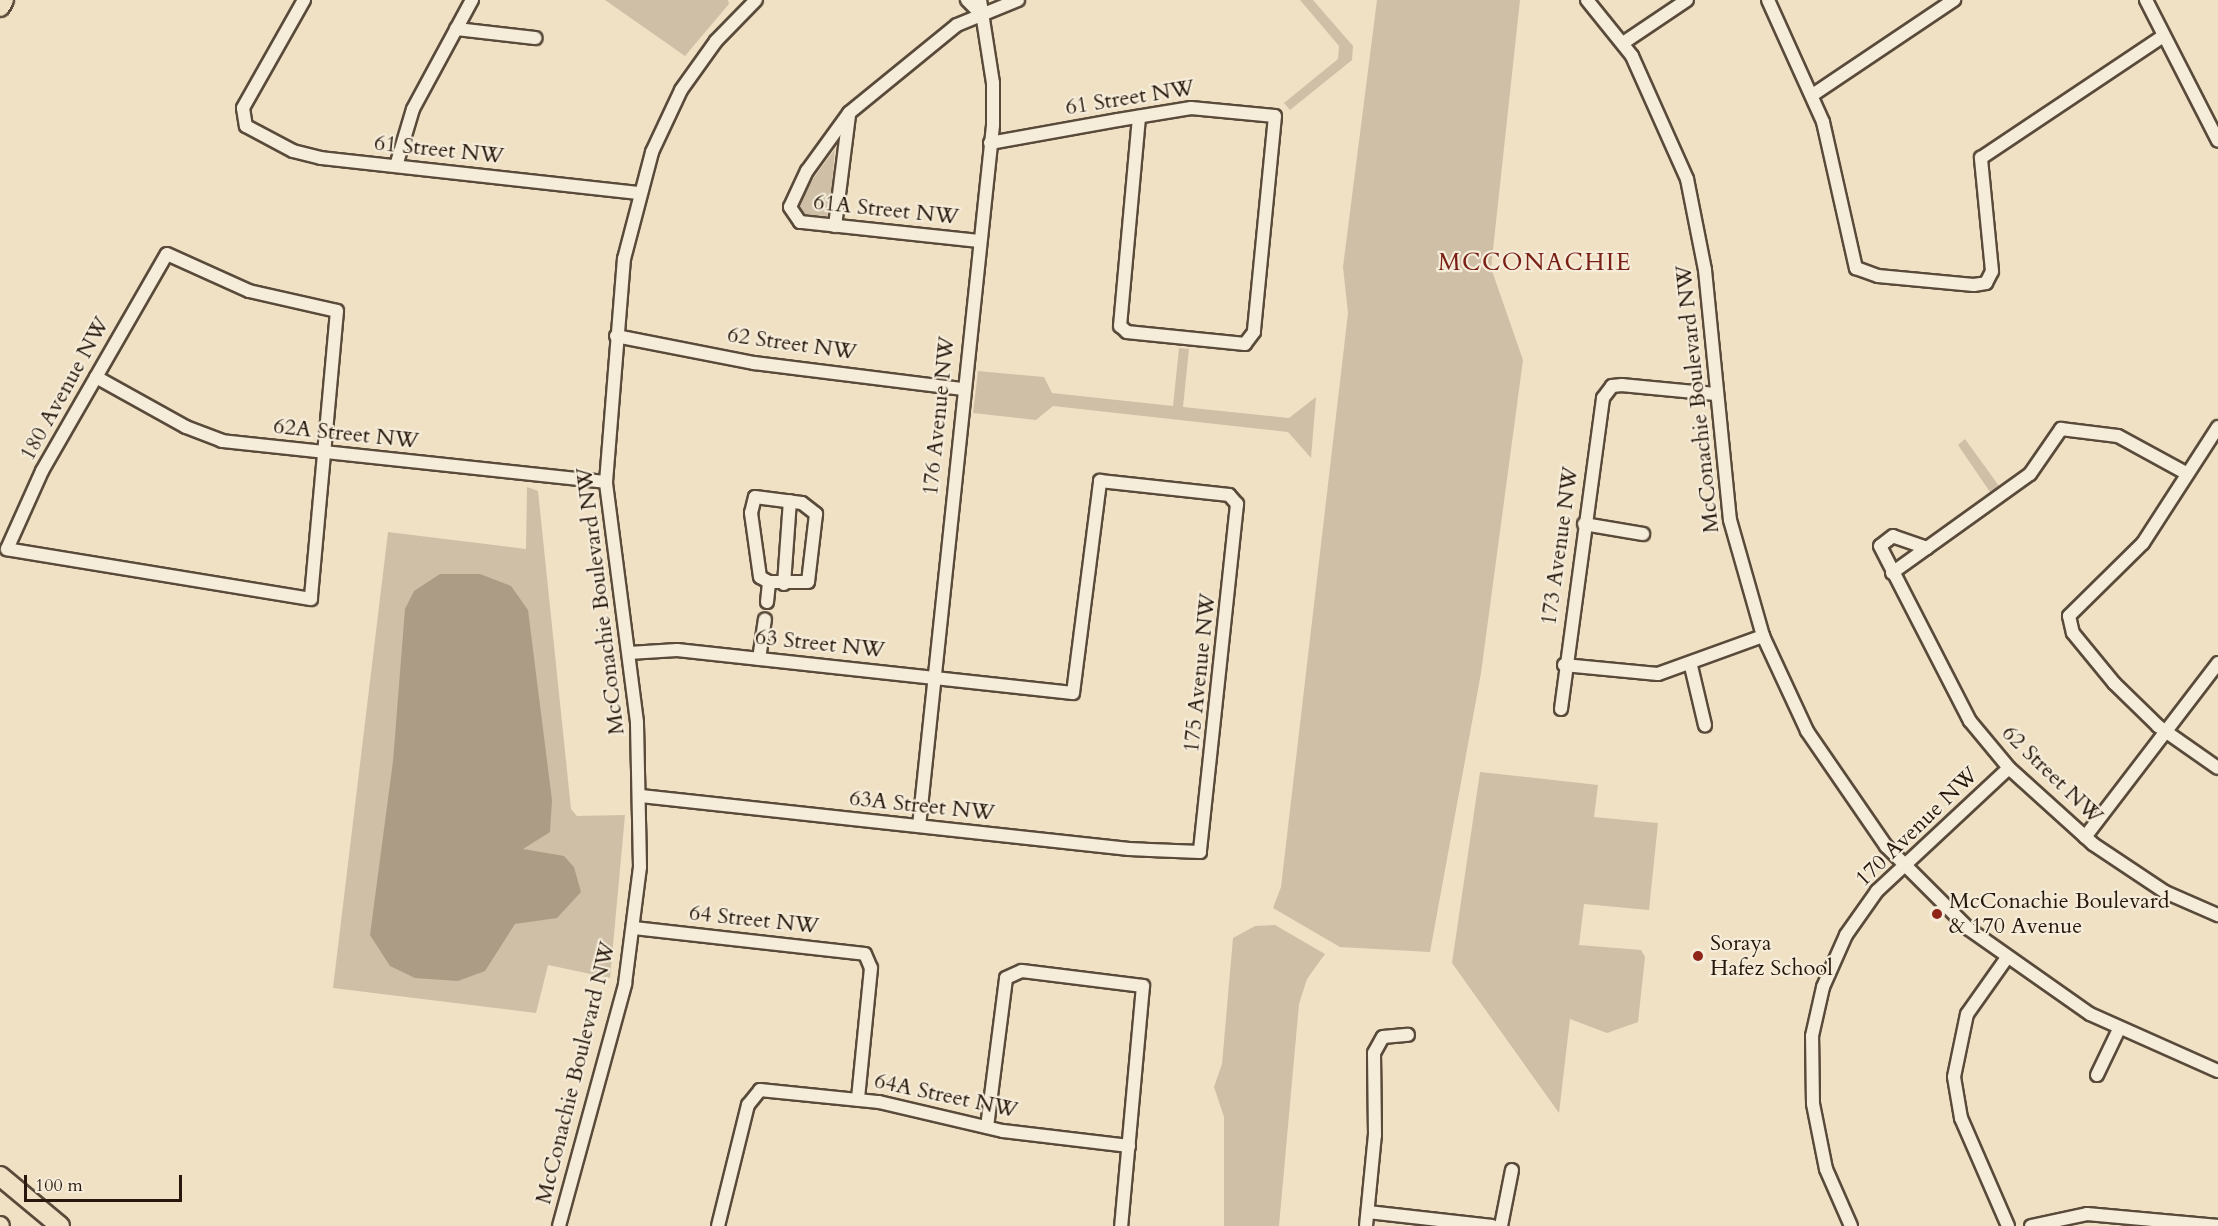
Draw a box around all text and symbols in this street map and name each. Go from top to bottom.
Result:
street label: 61 Street NW [1064,75,1196,121]
street label: 61 Street NW [373,130,505,170]
street label: 61A Street NW [812,189,960,231]
district label: MCCONACHIE [1438,249,1632,277]
street label: McConachie Boulevard NW [1671,264,1725,534]
street label: 180 Avenue NW [15,313,115,465]
street label: 62 Street NW [726,322,858,366]
street label: 176 Avenue NW [918,335,960,497]
street label: 62A Street NW [272,413,420,455]
street label: 173 Avenue NW [1536,465,1584,627]
street label: McConachie Boulevard NW [571,466,631,736]
street label: 175 Avenue NW [1179,592,1221,754]
street label: 63 Street NW [754,624,886,664]
street label: 62 Street NW [1996,720,2108,830]
street label: 170 Avenue NW [1850,762,1984,892]
street label: 63A Street NW [848,785,996,827]
place label: McConachie Boulevard & 170 Avenue [1949,888,2170,939]
street label: 64 Street NW [688,900,820,940]
marker: McConachie Boulevard & 170 Avenue [1930,907,1944,921]
place label: Soraya Hafez School [1710,930,1833,981]
street label: McConachie Boulevard NW [531,939,621,1207]
marker: Soraya Hafez School [1691,949,1705,963]
street label: 64A Street NW [872,1068,1020,1124]
scale bar [27,1163,184,1201]
text: 100 m [35,1173,83,1198]

